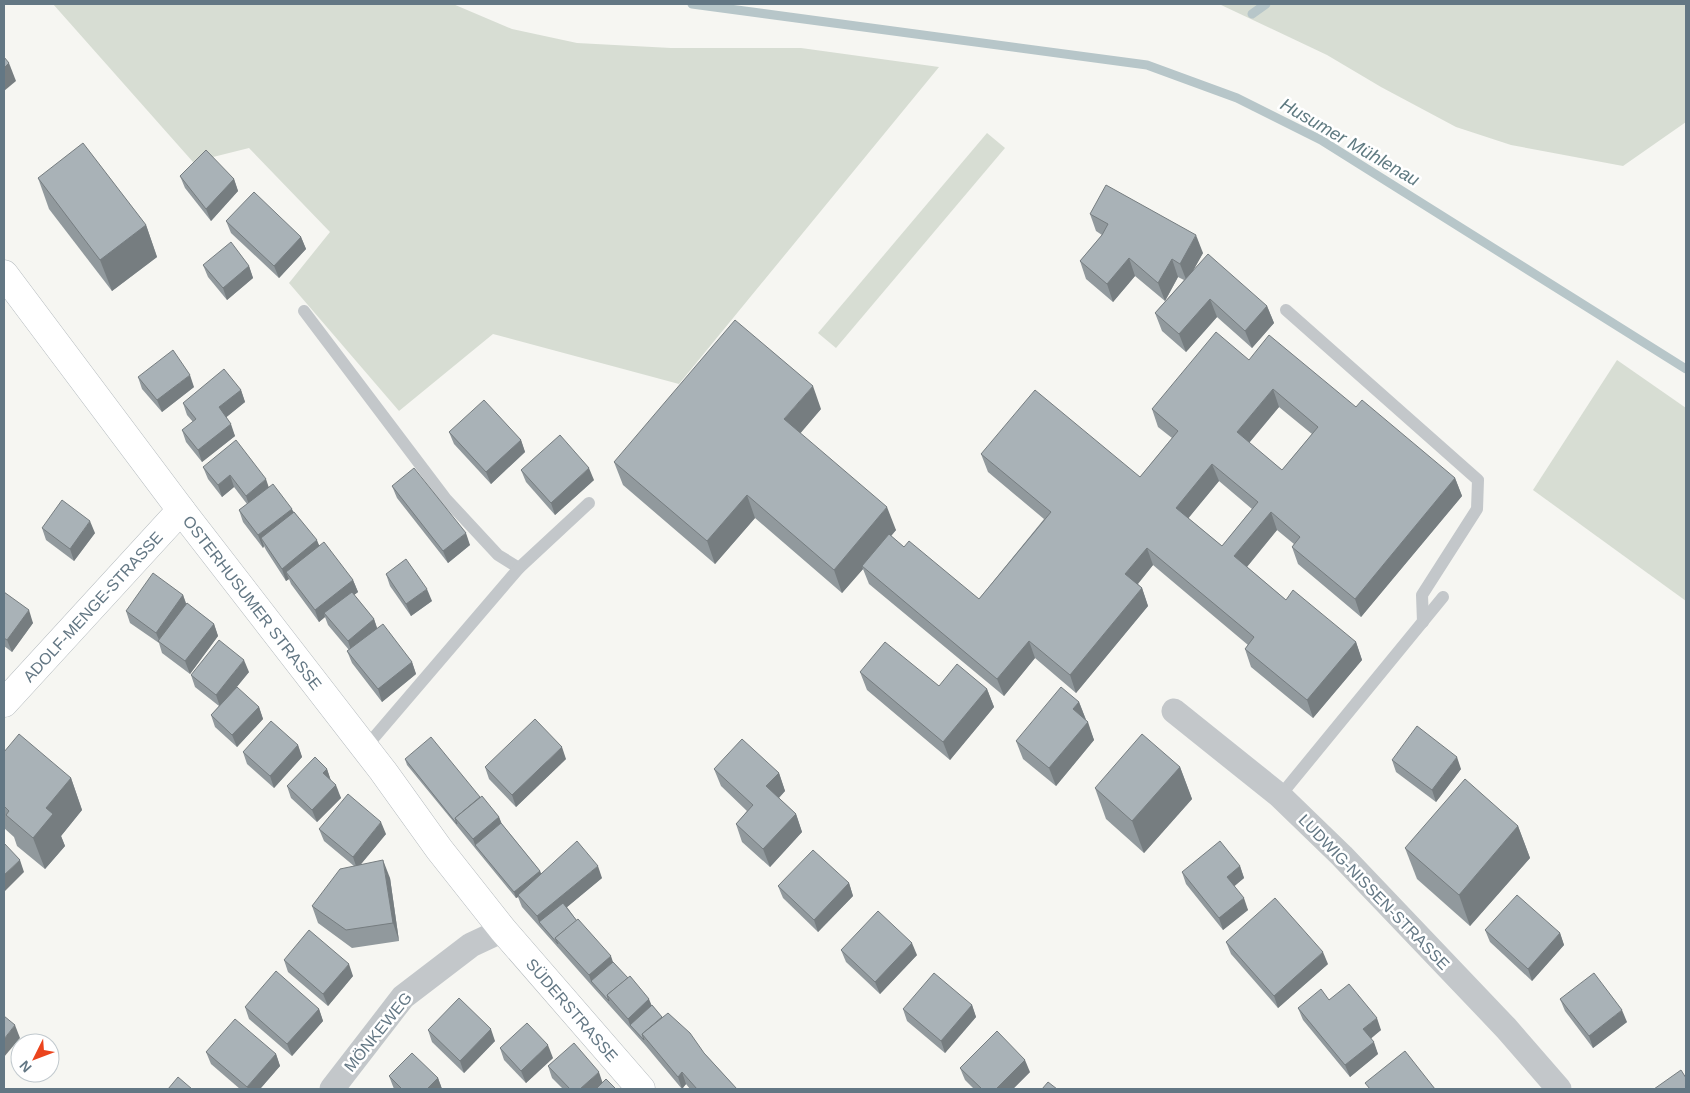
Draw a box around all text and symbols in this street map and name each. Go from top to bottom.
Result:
water label: Husumer Mühlenau [1277,94,1423,190]
street label: OSTERHUSUMER STRASSE [180,512,325,693]
street label: ADOLF-MENGE-STRASSE [20,528,166,685]
street label: LUDWIG-NISSEN-STRASSE [1295,811,1453,973]
street label: SÜDERSTRASSE [523,955,622,1065]
street label: MÖNKEWEG [341,989,415,1075]
north arrow [10,1033,60,1083]
text: N [16,1058,35,1076]

